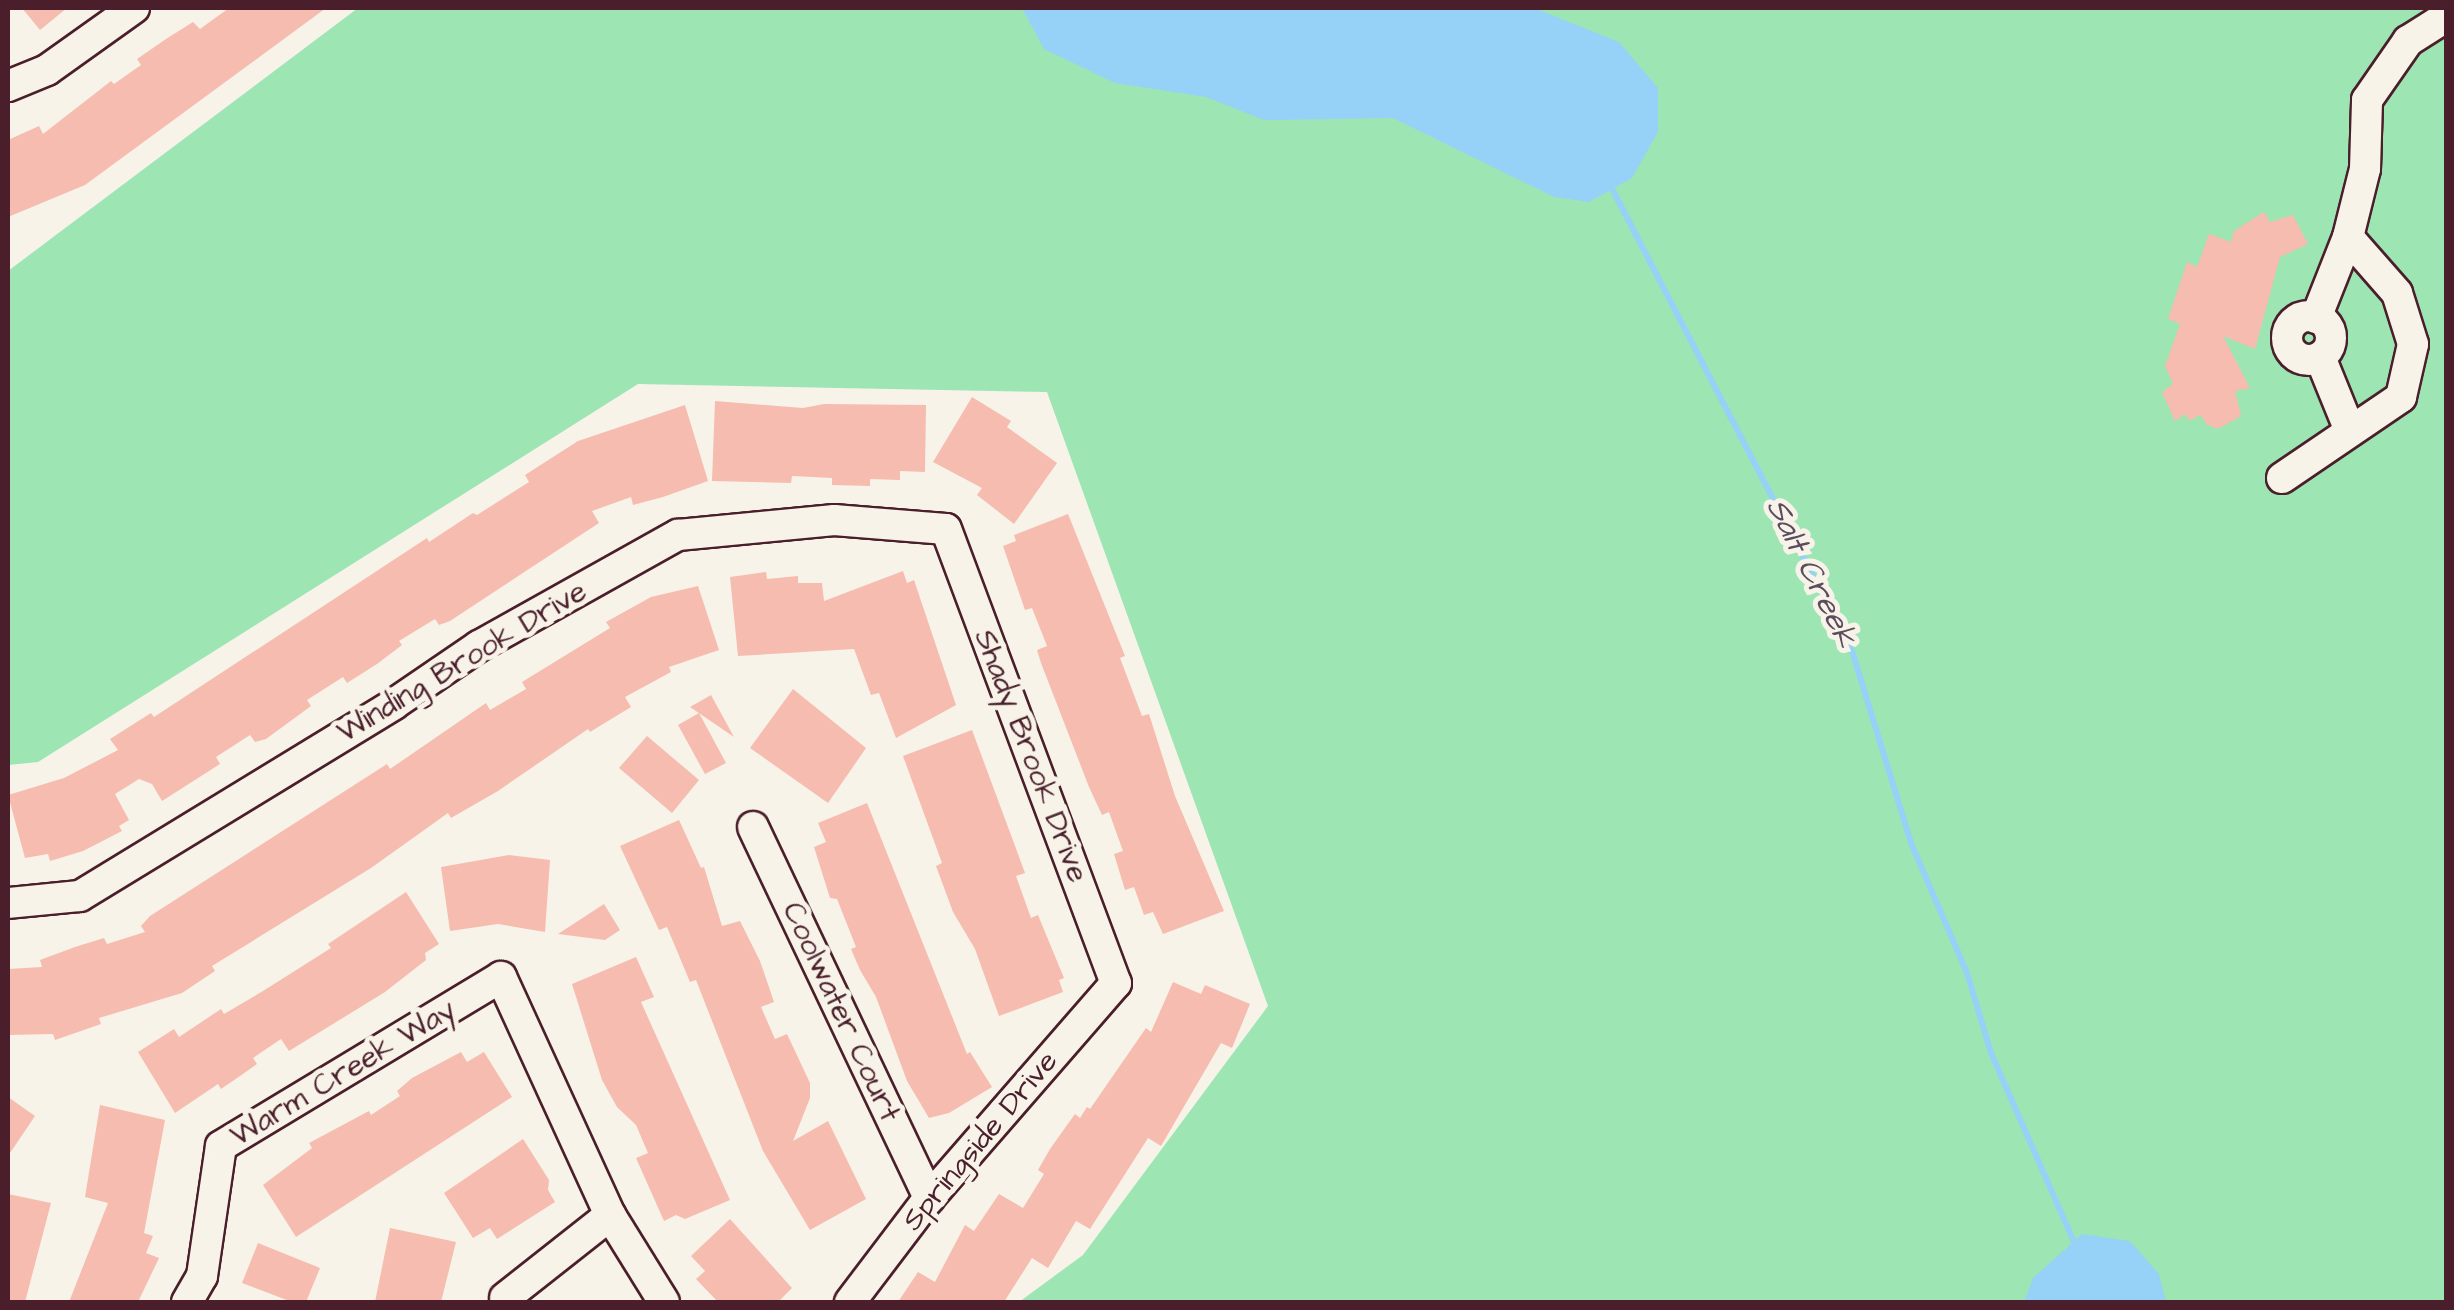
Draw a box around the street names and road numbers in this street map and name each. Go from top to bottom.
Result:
street label: Winding Brook Drive [331,573,593,751]
street label: Shady Brook Drive [966,625,1096,887]
street label: Coolwater Court [774,896,908,1128]
street label: Warm Creek Way [224,992,462,1154]
street label: Springside Drive [895,1044,1065,1238]

